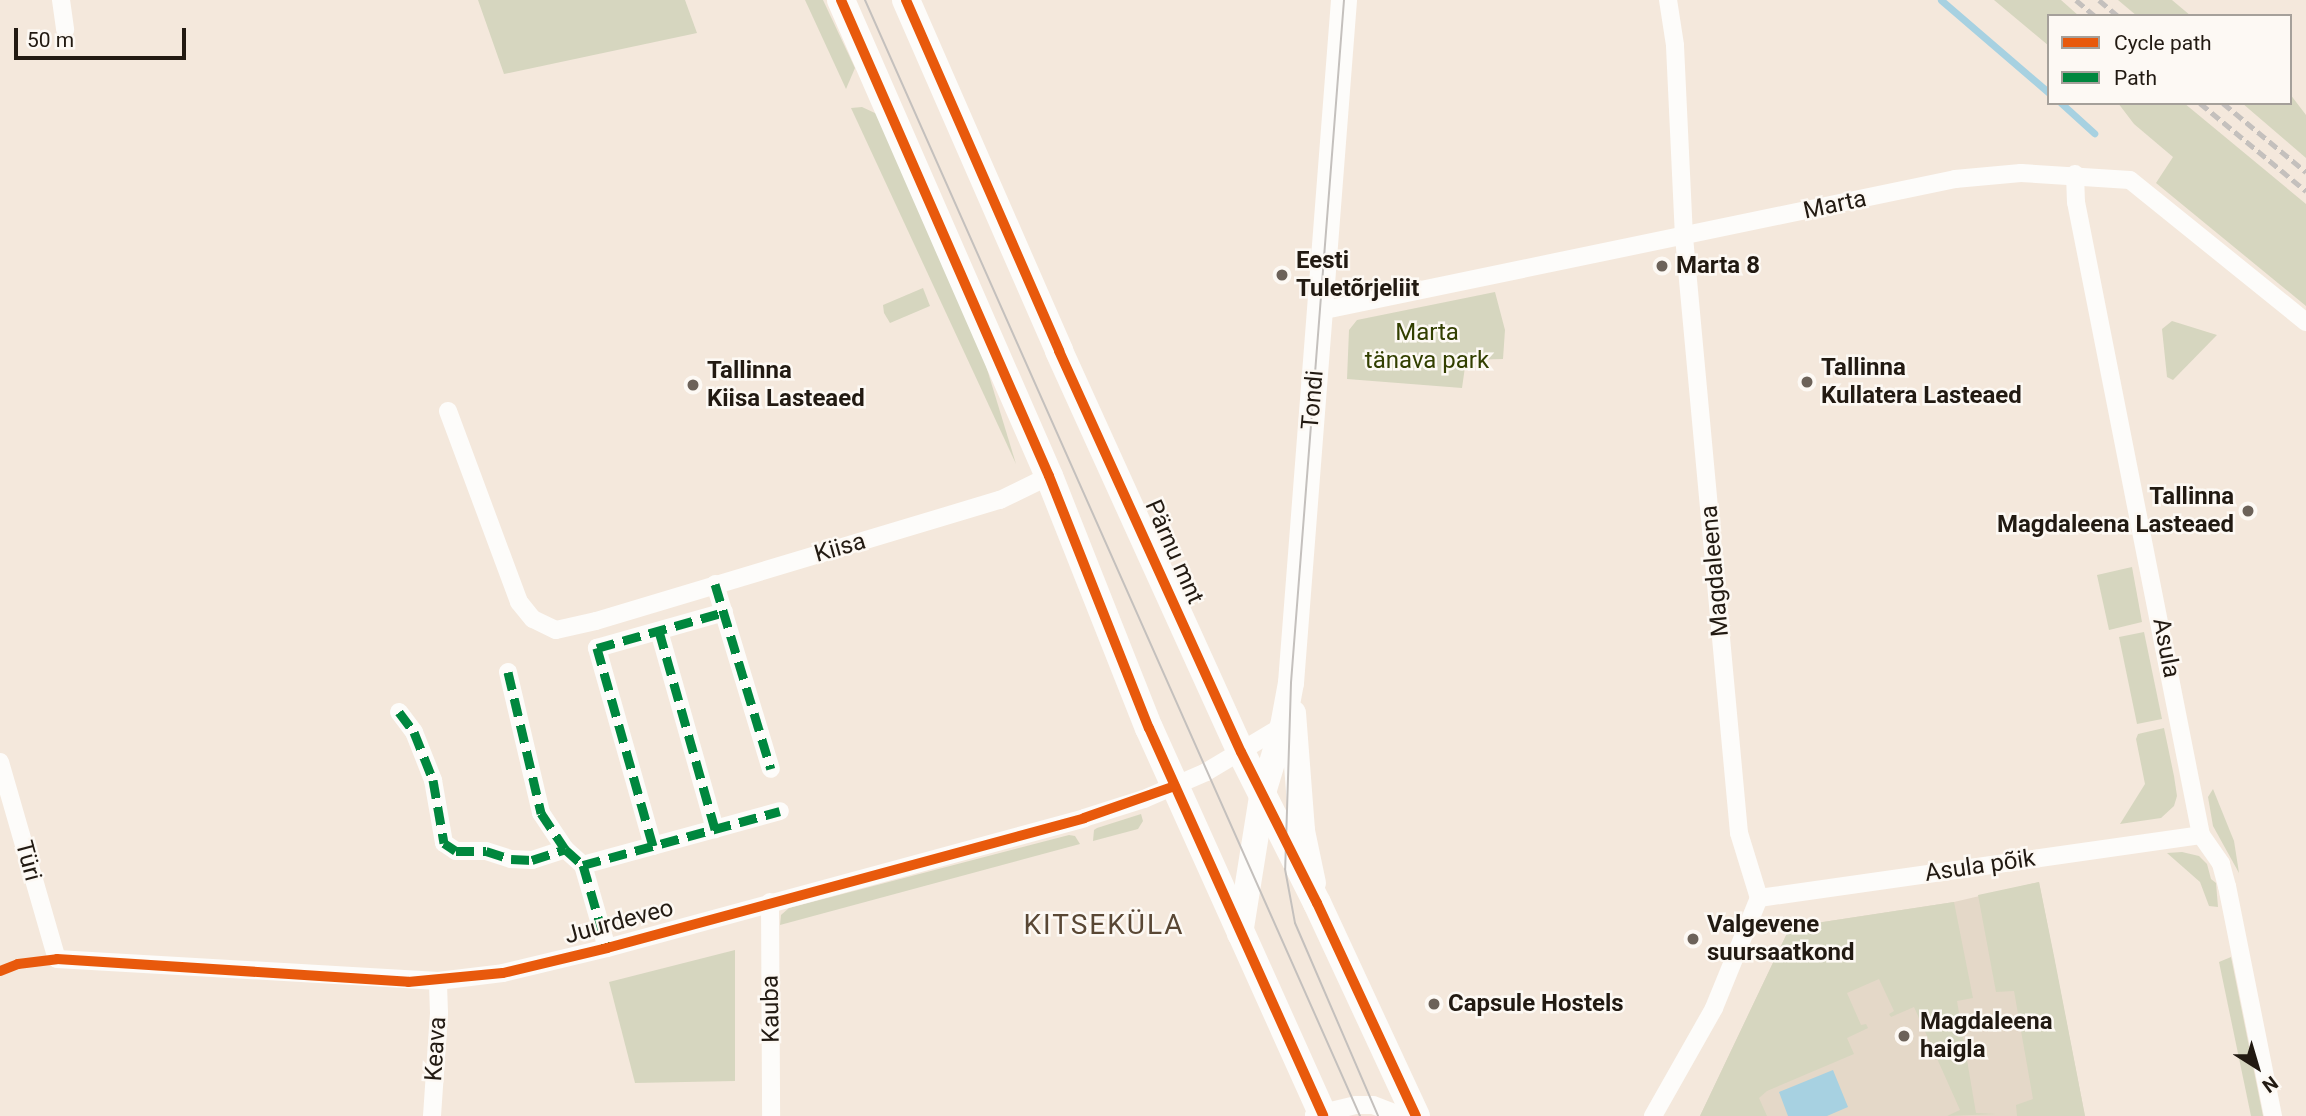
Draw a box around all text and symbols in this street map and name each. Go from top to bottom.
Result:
scale bar [18,14,189,58]
legend [2047,14,2292,105]
text: 50 m [27,28,74,52]
text: Cycle path [2114,31,2212,55]
text: Path [2114,66,2157,90]
street label: Marta [1801,184,1869,226]
place label: Eesti Tuletõrjeliit [1296,247,1419,303]
place label: Marta 8 [1676,252,1760,280]
marker: Marta 8 [1654,258,1670,274]
marker: Eesti Tuletõrjeliit [1274,267,1290,283]
park label: Marta tänava park [1365,319,1489,375]
place label: Tallinna Kullatera Lasteaed [1821,354,2022,410]
place label: Tallinna Kiisa Lasteaed [707,357,865,413]
street label: Tondi [1296,369,1330,431]
marker: Tallinna Kullatera Lasteaed [1799,374,1815,390]
marker: Tallinna Kiisa Lasteaed [685,377,701,393]
place label: Tallinna Magdaleena Lasteaed [1997,483,2234,539]
street label: Pärnu mnt [1138,496,1210,608]
marker: Tallinna Magdaleena Lasteaed [2240,503,2256,519]
street label: Magdaleena [1695,504,1735,638]
street label: Kiisa [811,527,869,569]
street label: Asula [2146,616,2186,680]
street label: Türi [9,838,47,884]
street label: Asula põik [1923,844,2037,888]
street label: Juurdeveo [561,894,677,950]
district label: KITSEKÜLA [1025,908,1183,942]
place label: Valgevene suursaatkond [1707,911,1854,967]
marker: Valgevene suursaatkond [1685,931,1701,947]
street label: Kauba [756,975,786,1043]
place label: Capsule Hostels [1448,990,1624,1018]
marker: Capsule Hostels [1426,996,1442,1012]
place label: Magdaleena haigla [1920,1008,2052,1064]
street label: Keava [419,1016,453,1082]
marker: Magdaleena haigla [1894,1026,1914,1046]
north arrow [2222,1032,2292,1102]
text: N [2258,1071,2282,1097]

